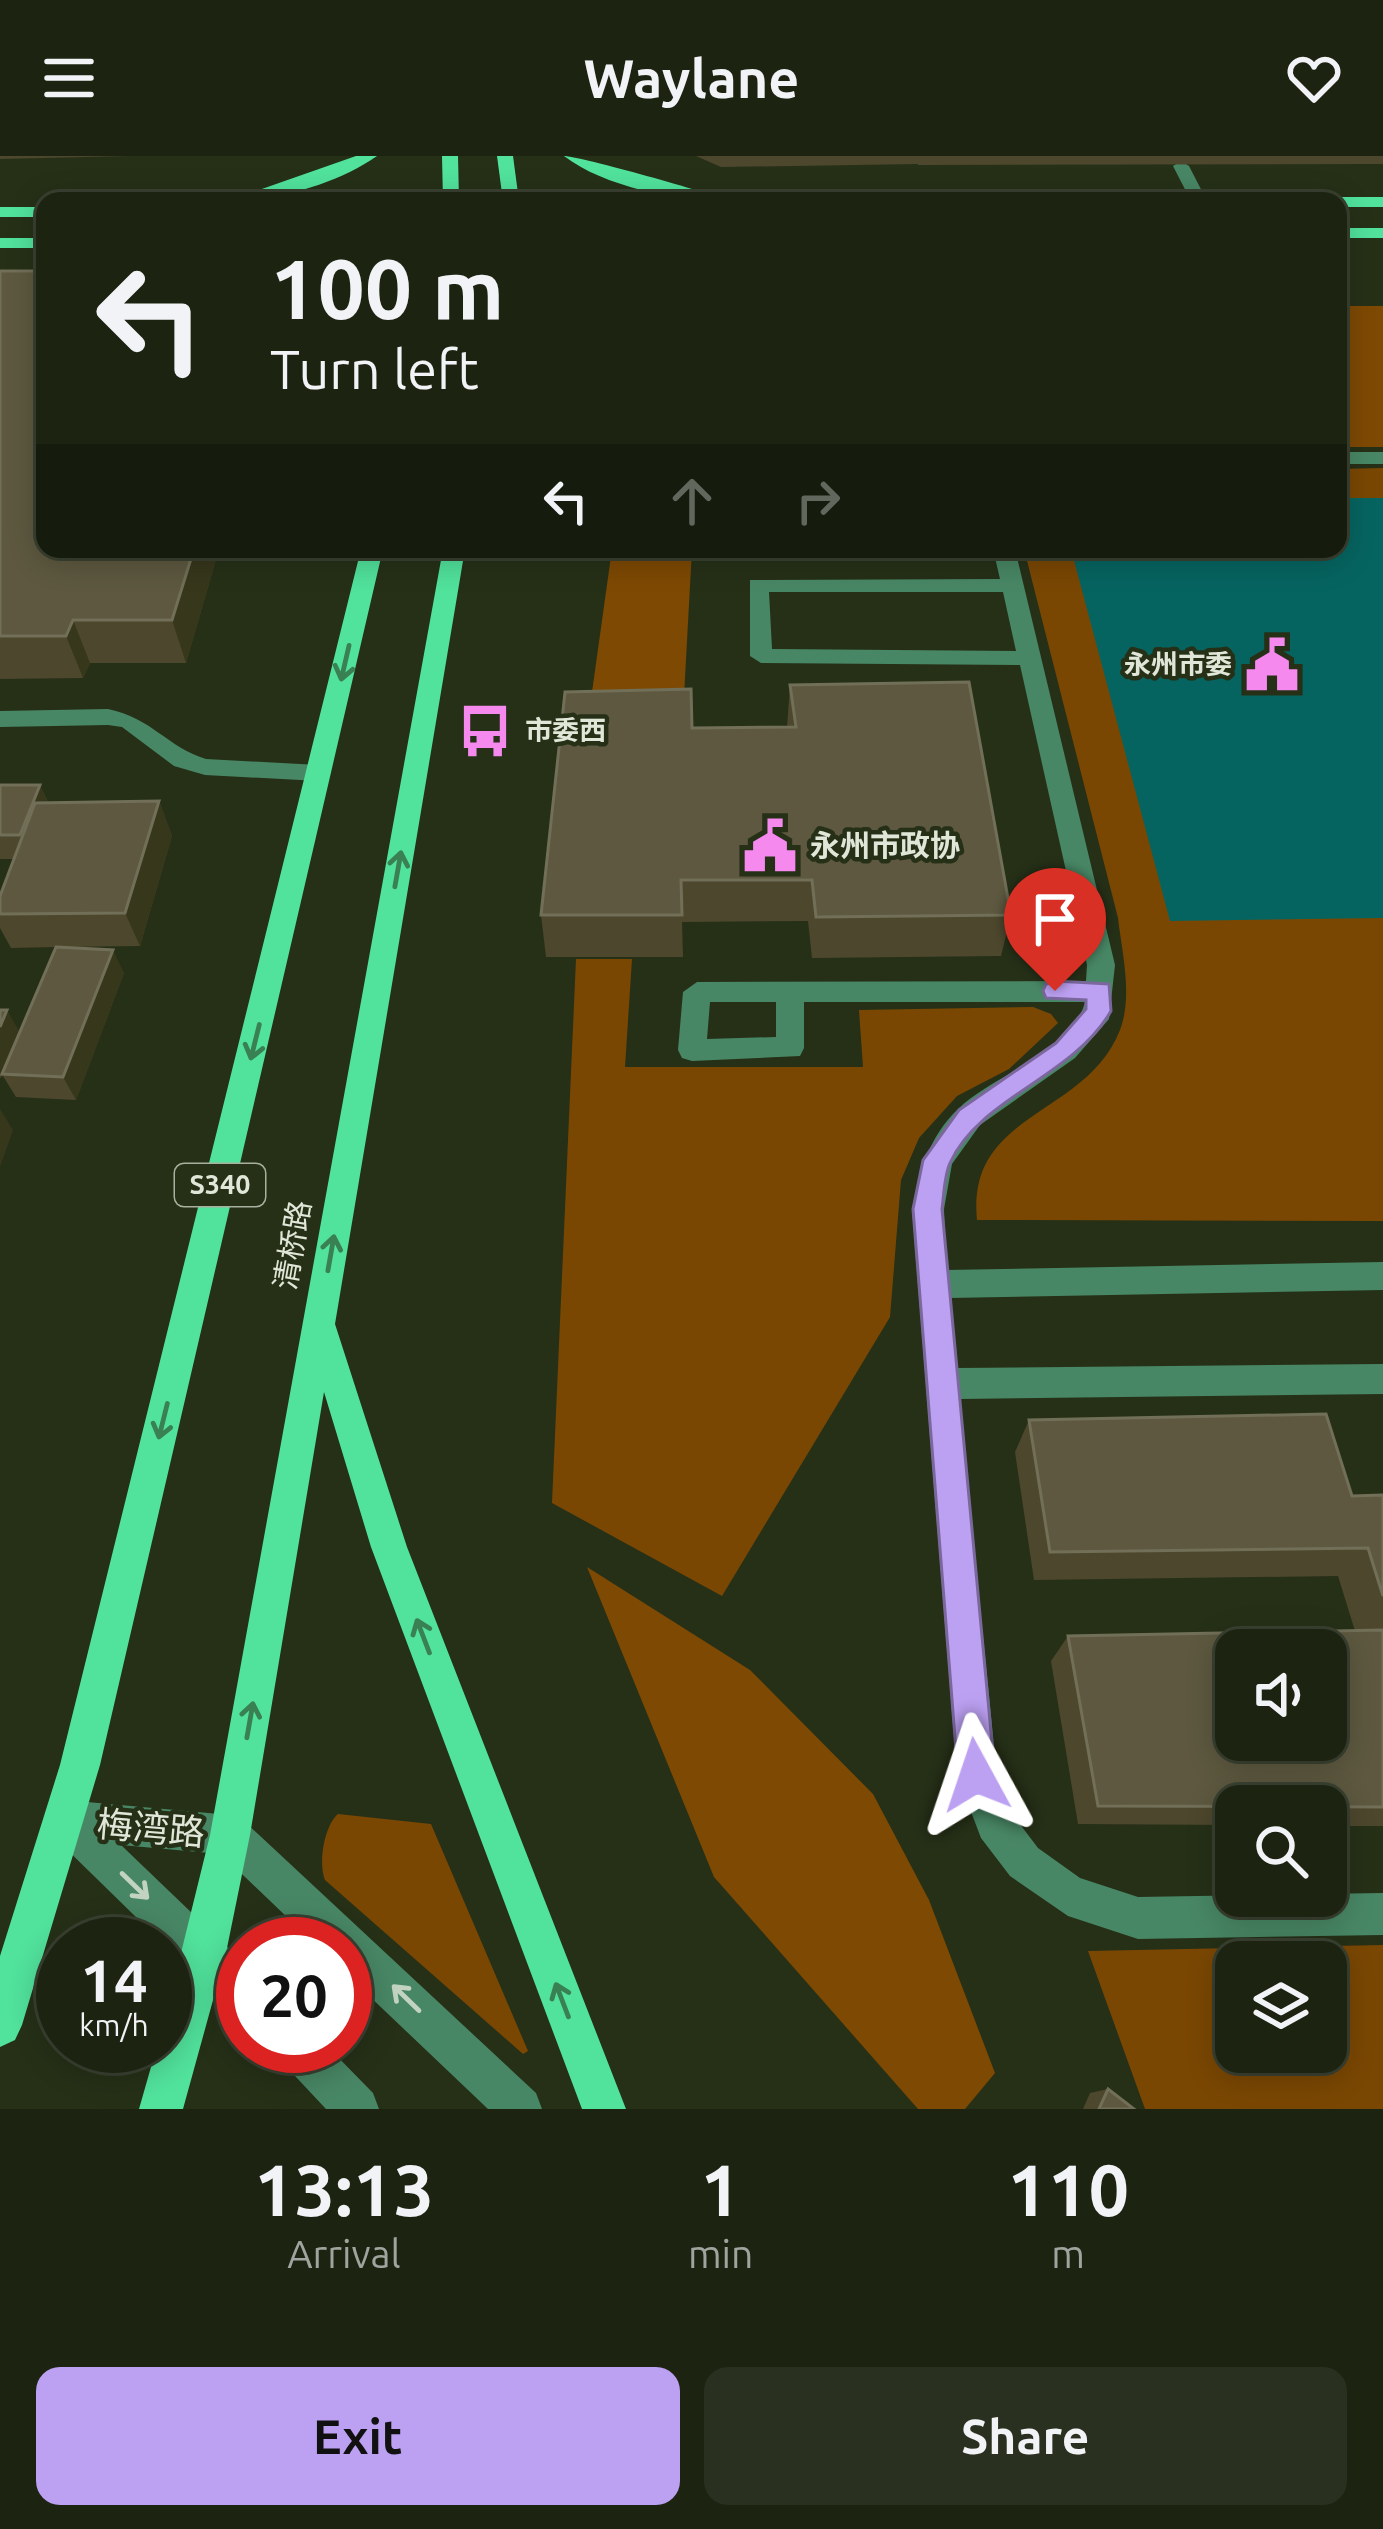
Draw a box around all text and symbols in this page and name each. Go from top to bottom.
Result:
icon: menu [36,45,102,111]
icon: heart [1281,45,1347,111]
text: Waylane [584,48,799,108]
icon: left [72,240,228,396]
text: 100 m [270,241,504,335]
text: Turn left [270,339,479,399]
icon: left [533,468,599,534]
icon: ahead [659,468,725,534]
icon: right [785,468,851,534]
public building icon: 永州市委 [1243,636,1301,694]
one-way arrow [333,643,356,681]
place label: 永州市委 [1124,649,1232,679]
bus stop icon: 市委西 [456,702,514,760]
place label: 市委西 [525,715,606,745]
public building icon: 永州市政协 [741,817,799,875]
place label: 永州市政协 [810,828,960,862]
one-way arrow [388,850,411,889]
pin [1004,868,1106,991]
icon: arrive [1022,886,1088,952]
one-way arrow [243,1023,265,1061]
road number: S340 [175,1164,265,1206]
street label: 清桥路 [267,1198,317,1292]
one-way arrow [321,1234,344,1273]
one-way arrow [151,1402,174,1440]
one-way arrow [411,1618,432,1655]
map controls [1215,1629,1347,2073]
button: sound [1215,1629,1347,1761]
one-way arrow [239,1701,262,1740]
position arrow [913,1712,1039,1838]
button: search [1215,1785,1347,1917]
street label: 梅湾路 [95,1802,207,1853]
one-way arrow [120,1872,149,1900]
speed limit sign: 20 [216,1917,372,2073]
button: layers [1215,1941,1347,2073]
text: 14 [80,1946,148,2013]
one-way arrow [550,1982,572,2019]
one-way arrow [392,1985,421,2013]
text: km/h [79,2008,149,2042]
text: 13:13 [254,2149,434,2230]
text: 1 [700,2149,741,2230]
text: 110 [1007,2149,1129,2230]
text: Arrival [287,2232,401,2275]
text: min [688,2232,753,2275]
text: m [1051,2232,1085,2275]
button: Exit [36,2367,680,2505]
button: Share [704,2367,1347,2505]

